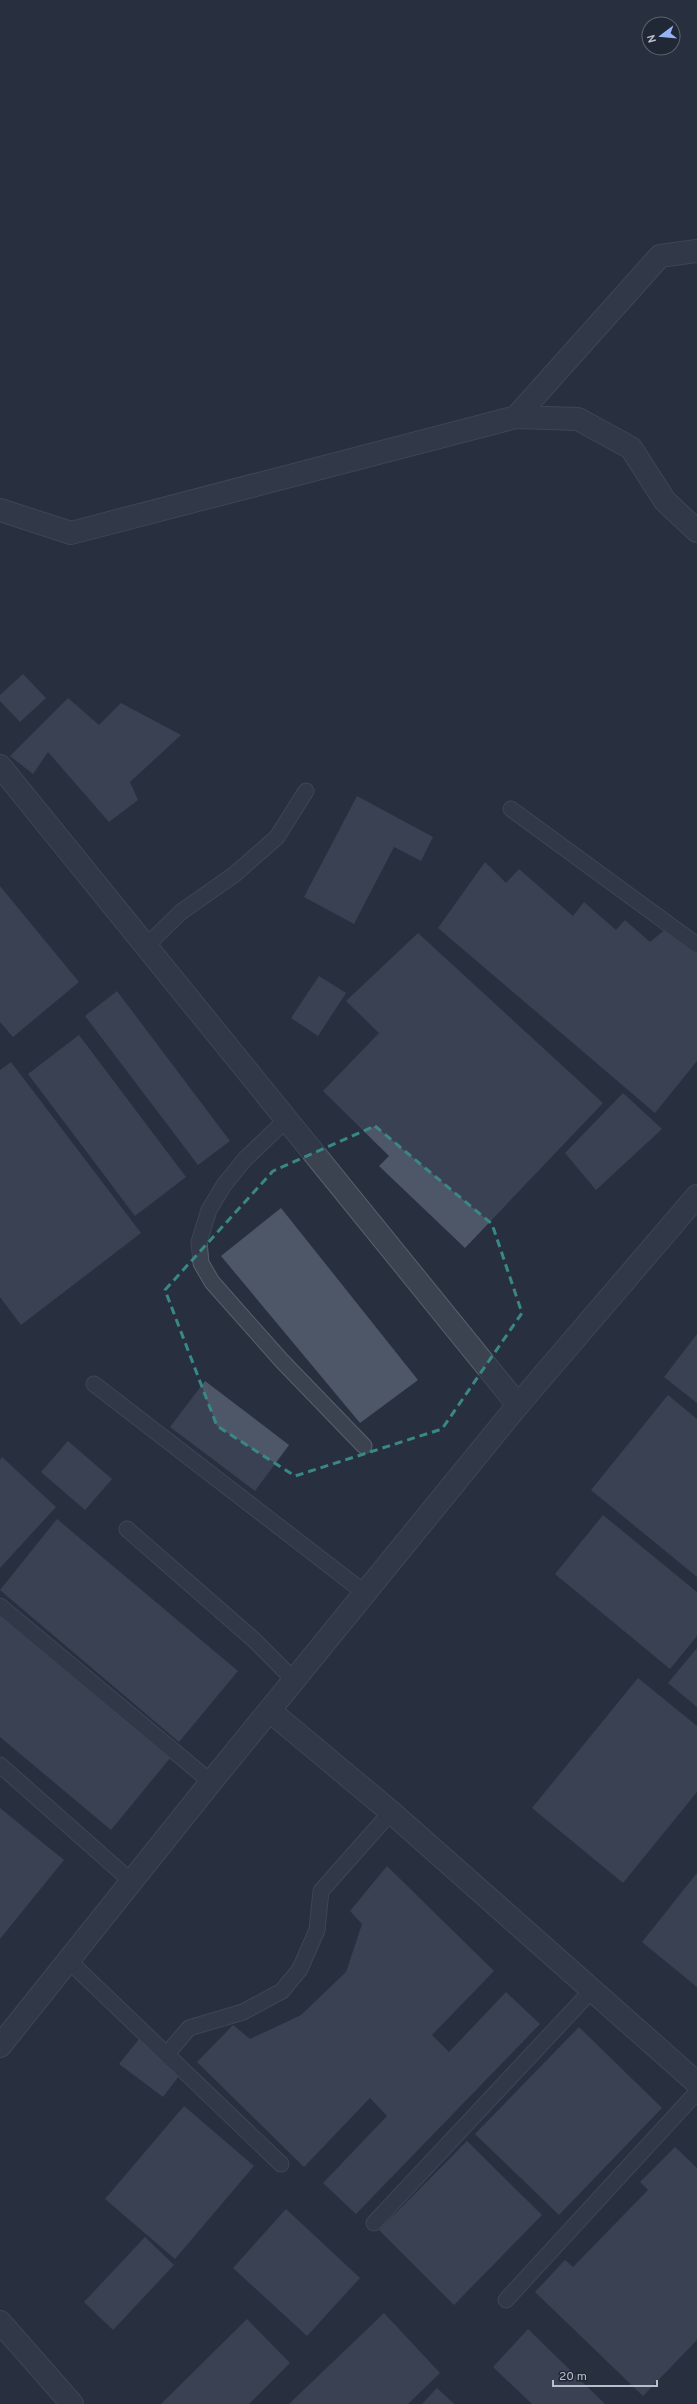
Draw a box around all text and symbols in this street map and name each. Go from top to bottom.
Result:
north arrow [641,16,681,56]
text: N [645,33,660,44]
scale bar [553,2362,657,2388]
text: 20 m [559,2369,587,2385]

